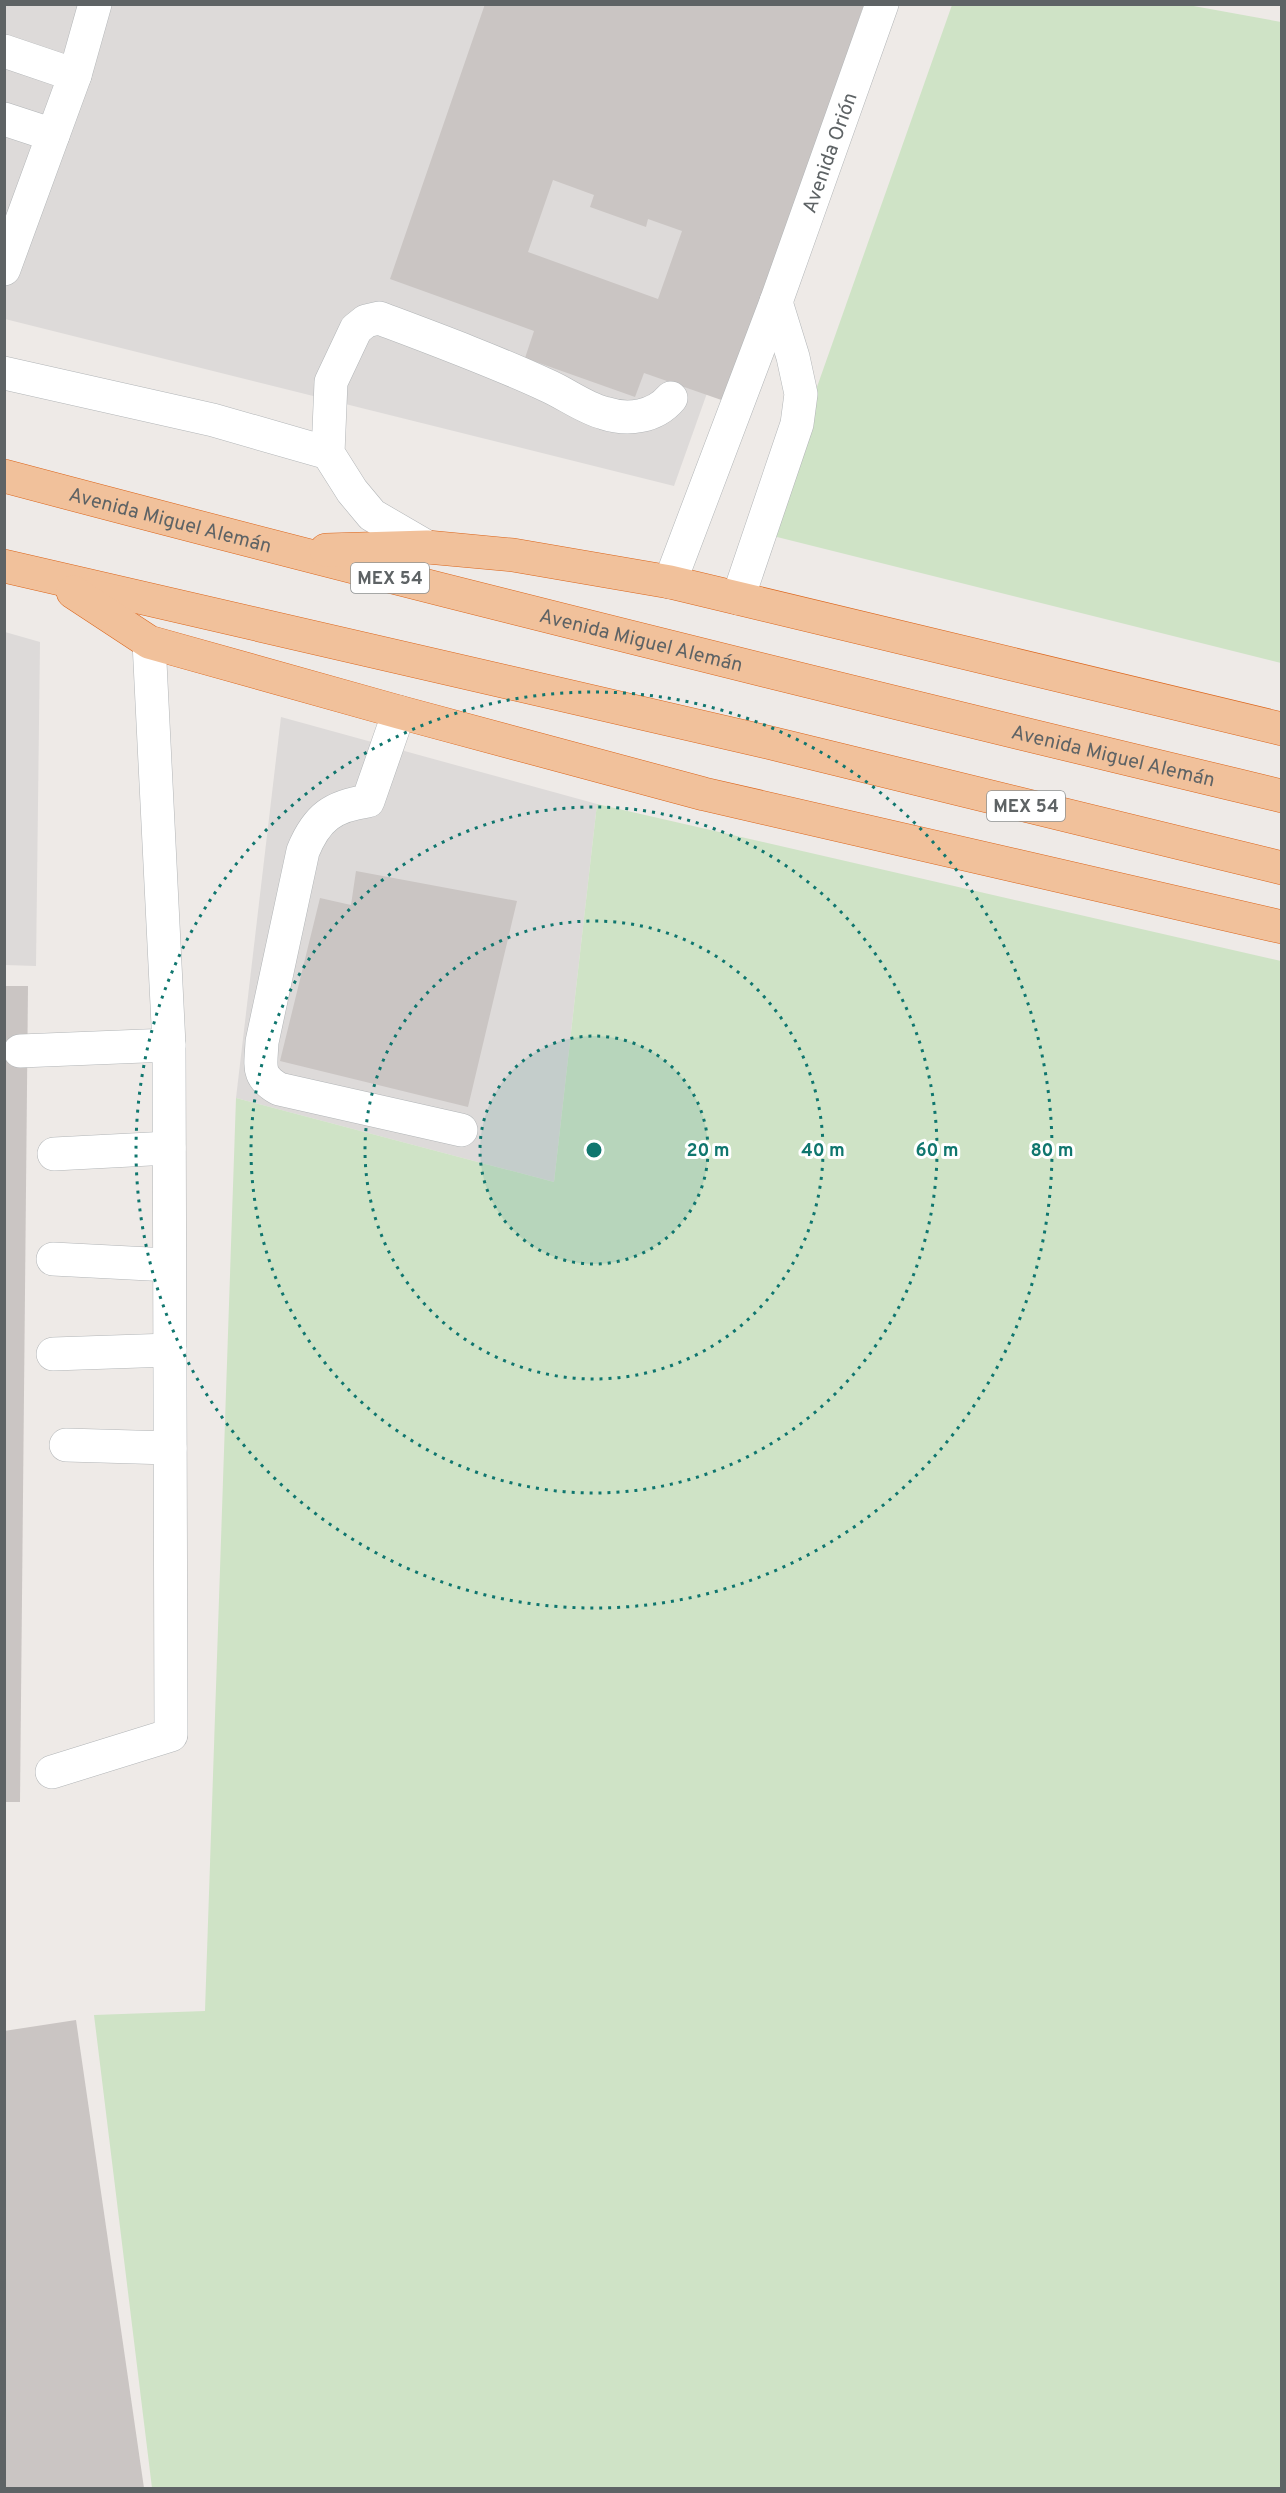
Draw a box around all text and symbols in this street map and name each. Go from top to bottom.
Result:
street label: Avenida Orión [798,89,864,217]
street label: Avenida Miguel Alemán [66,483,274,561]
road number: MEX 54 [351,563,429,593]
street label: Avenida Miguel Alemán [536,604,745,680]
street label: Avenida Miguel Alemán [1008,720,1217,794]
road number: MEX 54 [987,791,1065,821]
centre of rings [584,1140,604,1160]
text: 20 m [686,1140,730,1163]
text: 40 m [801,1140,845,1163]
text: 60 m [915,1140,959,1163]
text: 80 m [1030,1140,1074,1163]

